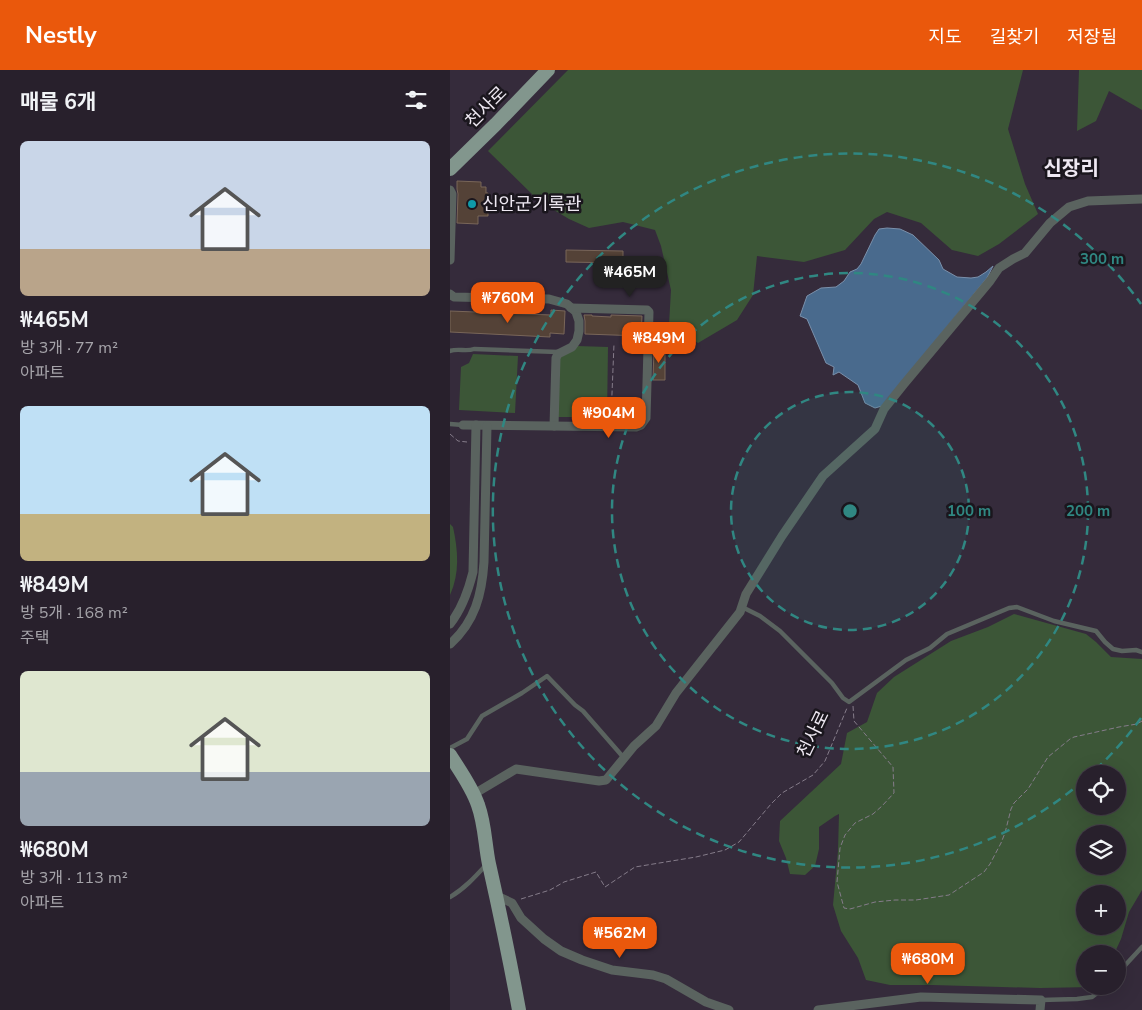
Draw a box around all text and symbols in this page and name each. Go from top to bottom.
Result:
text: Nestly [25,19,97,51]
text: 지도 [929,25,962,49]
text: 길찾기 [990,25,1039,49]
text: 저장됨 [1067,25,1117,49]
street label: 천사로 [460,81,512,133]
icon: filters [402,86,430,114]
text: 매물 6개 [20,88,96,116]
district label: 신장리 [1043,155,1099,182]
icon: home [180,174,270,264]
place label: 신안군기록관 [482,192,582,216]
marker: 신안군기록관 [466,198,478,210]
text: 300 m [1080,249,1124,269]
pin: ₩465M [595,256,665,298]
text: ₩465M [604,261,656,283]
pin: ₩760M [473,282,543,324]
text: ₩760M [482,287,534,309]
text: ₩465M [20,306,89,334]
pin: ₩849M [624,322,694,364]
text: ₩849M [633,327,685,349]
text: 방 3개 · 77 m² [20,337,118,359]
text: 아파트 [20,362,64,384]
pin: ₩904M [574,396,644,439]
text: ₩904M [583,402,635,424]
icon: home [180,439,270,529]
text: 100 m [947,501,991,521]
text: 200 m [1066,501,1110,521]
centre of rings [841,502,859,520]
text: ₩849M [20,571,89,599]
text: 방 5개 · 168 m² [20,602,128,624]
text: 주택 [20,627,49,649]
icon: home [180,704,270,794]
street label: 천사로 [791,706,835,762]
map controls [1076,765,1126,995]
button: locate [1076,765,1126,815]
button: layers [1076,825,1126,875]
text: ₩680M [20,836,89,864]
text: 방 3개 · 113 m² [20,867,128,889]
button: + [1076,885,1126,935]
text: 아파트 [20,892,64,914]
pin: ₩562M [585,916,655,959]
text: ₩562M [594,922,646,944]
pin: ₩680M [893,942,963,985]
button: − [1076,945,1126,995]
text: ₩680M [902,948,954,970]

